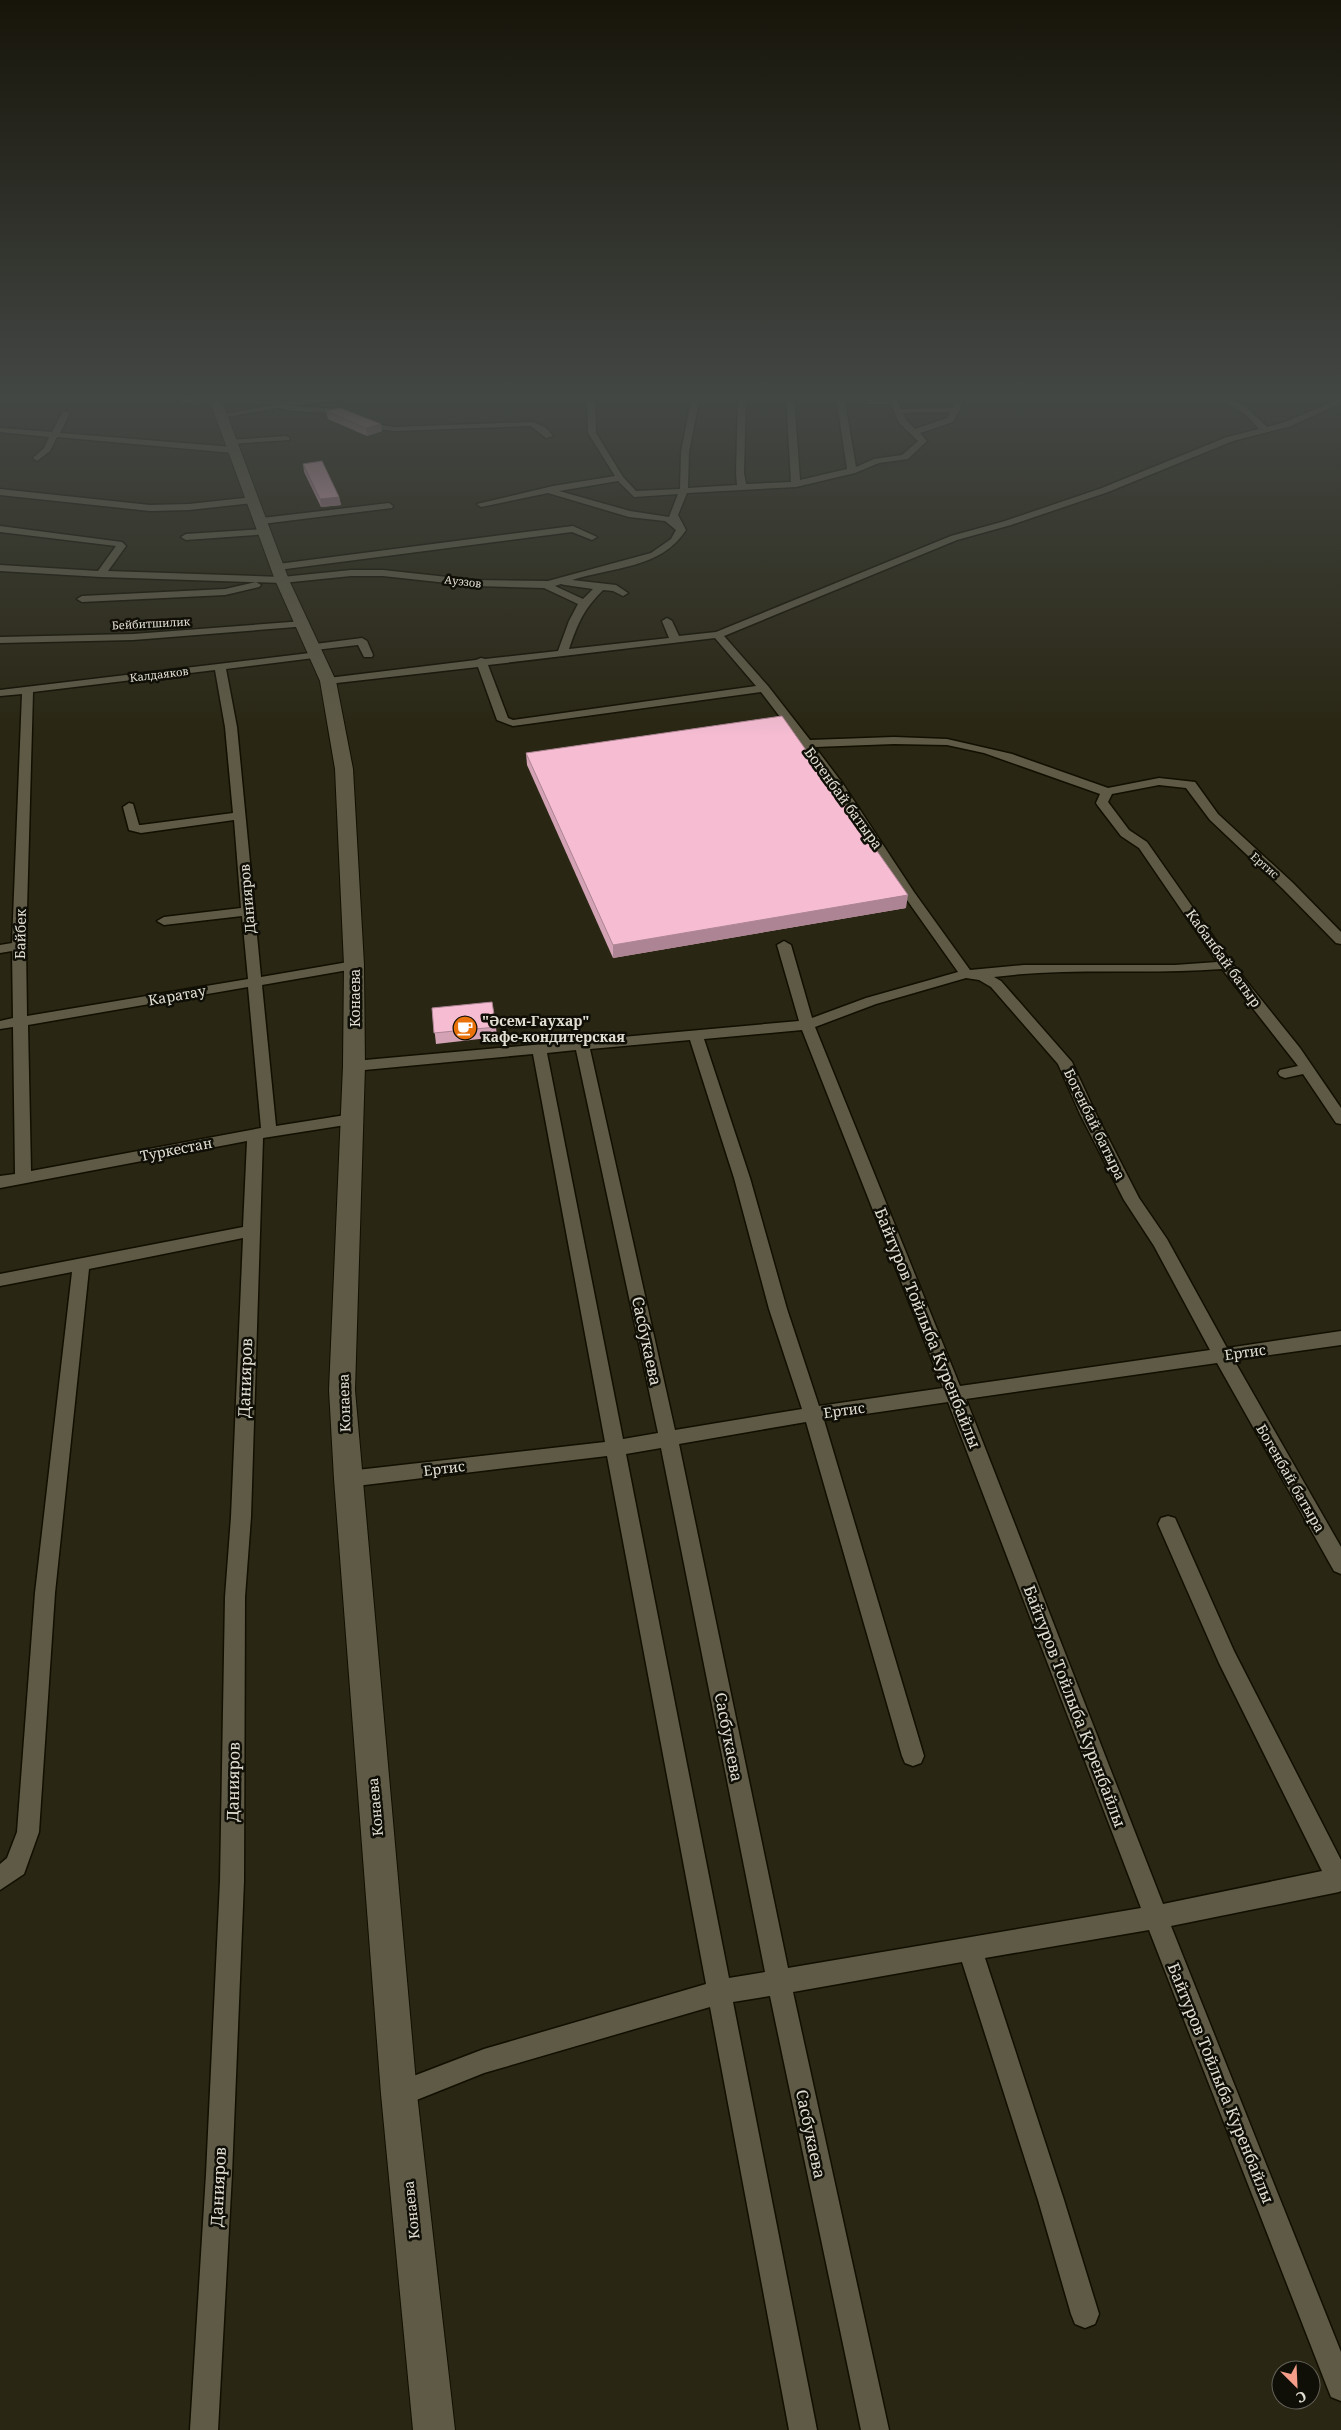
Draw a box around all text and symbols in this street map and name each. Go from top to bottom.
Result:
street label: Ауэзов [444,571,482,591]
street label: Бейбитшилик [111,613,191,633]
street label: Калдаяков [129,663,189,685]
street label: Богенбай батыра [801,743,887,853]
street label: Ертис [1248,849,1283,882]
street label: Данияров [234,863,260,935]
street label: Кабанбай батыр [1182,905,1266,1011]
street label: Байбек [10,908,30,959]
street label: Конаева [345,969,364,1027]
street label: Каратау [147,981,207,1009]
place label: "Әсем-Гаухар" кафе-кондитерская [482,1011,625,1046]
cafe icon: "Әсем-Гаухар" кафе-кондитерская [452,1015,478,1041]
street label: Богенбай батыра [1060,1065,1130,1183]
street label: Туркестан [138,1133,214,1165]
street label: Байтуров Тойлыба Куренбайлы [870,1204,986,1452]
street label: Сасбукаева [627,1295,667,1387]
street label: Данияров [233,1338,257,1418]
street label: Ертис [1223,1340,1267,1364]
street label: Конаева [333,1373,355,1433]
street label: Ертис [822,1398,866,1422]
street label: Богенбай батыра [1252,1421,1330,1535]
street label: Ертис [422,1456,466,1480]
street label: Байтуров Тойлыба Куренбайлы [1019,1582,1131,1830]
street label: Сасбукаева [710,1691,748,1783]
street label: Данияров [221,1742,245,1822]
street label: Конаева [363,1777,387,1837]
street label: Байтуров Тойлыба Куренбайлы [1163,1959,1279,2207]
street label: Сасбукаева [791,2088,831,2180]
street label: Данияров [205,2146,231,2227]
street label: Конаева [398,2180,424,2240]
north arrow [1271,2360,1321,2410]
text: С [1293,2387,1310,2408]

